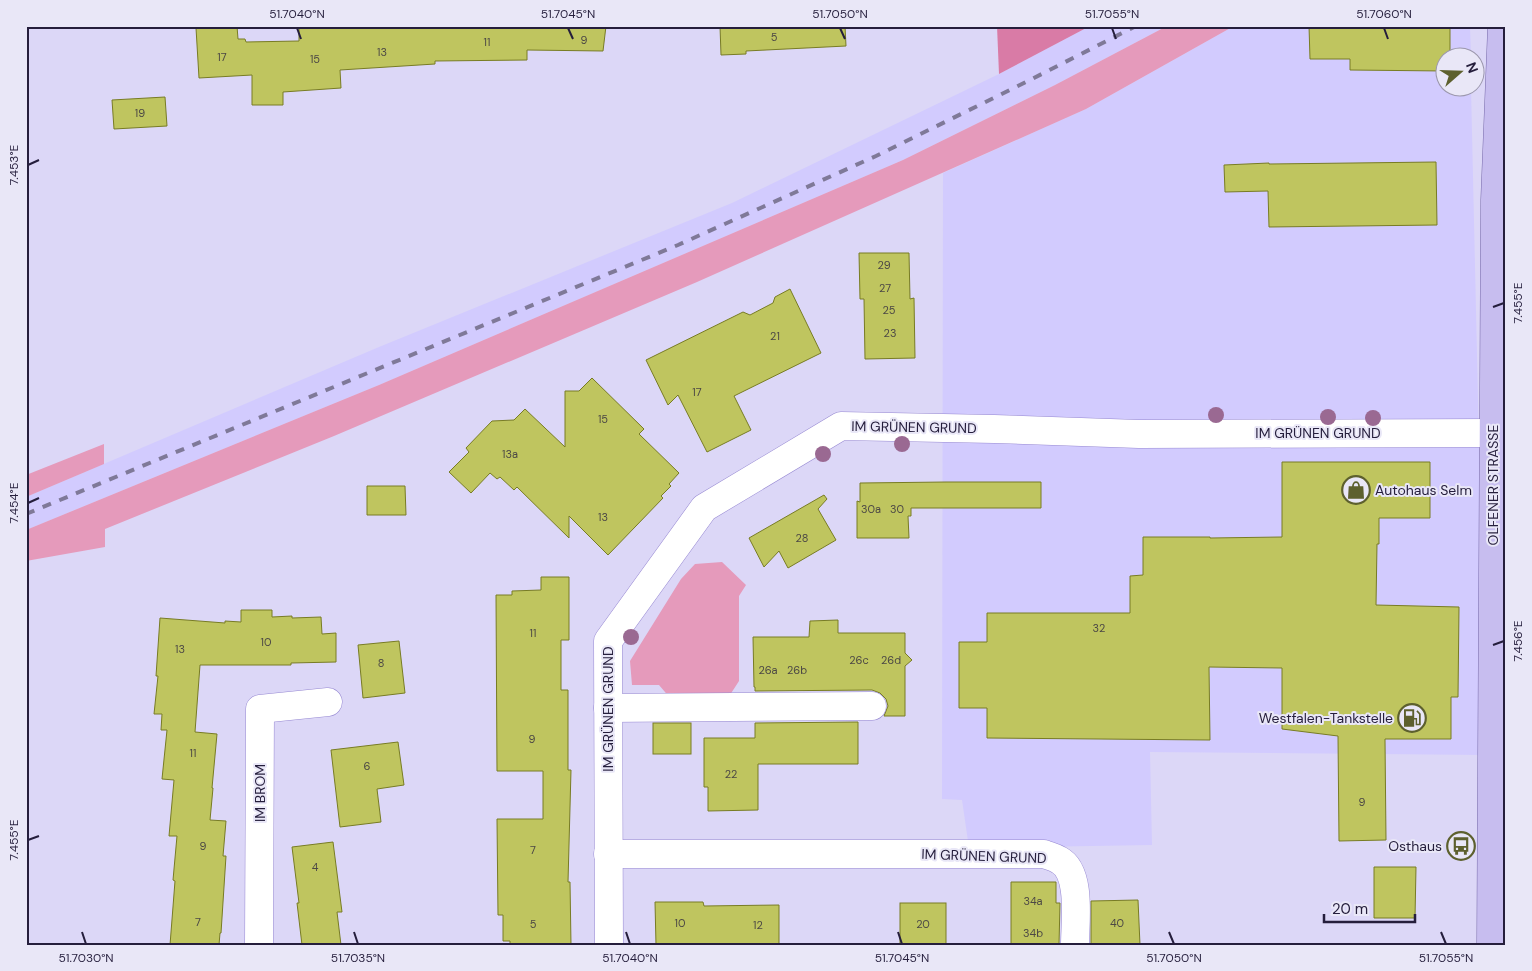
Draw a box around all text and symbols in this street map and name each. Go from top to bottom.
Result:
text: 51.7040°N [269,6,325,22]
text: 51.7045°N [541,6,595,22]
text: 51.7050°N [812,6,868,22]
text: 51.7055°N [1085,6,1139,22]
text: 51.7060°N [1356,6,1412,22]
house number: 5 [771,30,778,44]
house number: 9 [581,33,588,47]
house number: 11 [484,35,490,49]
house number: 13 [377,45,387,59]
north arrow [1434,48,1484,98]
house number: 17 [217,50,227,64]
house number: 15 [310,52,320,66]
text: N [1462,60,1482,75]
house number: 19 [135,106,145,120]
text: 7.453°E [6,144,22,185]
house number: 29 [877,258,891,272]
house number: 27 [879,281,891,295]
text: 7.455°E [1510,282,1526,323]
house number: 25 [882,303,896,317]
house number: 23 [884,326,896,340]
house number: 21 [770,329,780,343]
house number: 17 [692,385,702,399]
house number: 15 [598,412,608,426]
street label: IM GRÜNEN GRUND [851,417,977,437]
street label: IM GRÜNEN GRUND [1255,424,1381,442]
street label: OLFENER STRASSE [1484,425,1502,545]
house number: 13a [502,447,518,461]
shop icon: Autohaus Selm [1341,475,1371,505]
place label: Autohaus Selm [1375,481,1472,499]
text: 7.454°E [6,482,22,523]
house number: 30a [861,502,881,516]
house number: 30 [890,502,904,516]
house number: 13 [598,510,608,524]
house number: 28 [796,531,808,545]
text: 7.456°E [1510,620,1526,662]
house number: 32 [1093,621,1105,635]
house number: 11 [530,626,536,640]
house number: 10 [261,635,271,649]
house number: 13 [175,642,185,656]
street label: IM GRÜNEN GRUND [599,646,617,772]
house number: 26c [849,653,869,667]
house number: 26d [881,653,901,667]
house number: 8 [378,656,384,670]
house number: 26a [758,663,778,677]
house number: 26b [787,663,807,677]
fuel station icon: Westfalen-Tankstelle [1397,703,1427,733]
place label: Westfalen-Tankstelle [1259,709,1393,727]
house number: 9 [529,732,536,746]
house number: 11 [190,746,196,760]
house number: 6 [364,759,371,773]
street label: IM BROM [251,764,269,822]
house number: 22 [725,767,737,781]
house number: 9 [1359,795,1366,809]
text: 7.455°E [6,819,22,860]
bus stop icon: Osthaus [1446,831,1476,861]
place label: Osthaus [1388,837,1442,855]
house number: 9 [200,839,207,853]
house number: 7 [530,843,536,857]
street label: IM GRÜNEN GRUND [921,845,1047,867]
house number: 4 [312,860,319,874]
scale bar [1324,891,1416,923]
house number: 34a [1023,894,1043,908]
text: 20 m [1332,899,1368,919]
house number: 7 [195,915,201,929]
house number: 10 [675,916,685,930]
house number: 40 [1110,916,1124,930]
house number: 5 [530,917,537,931]
house number: 20 [916,917,930,931]
house number: 12 [753,918,763,932]
house number: 34b [1023,926,1043,940]
text: 51.7030°N [58,950,114,966]
text: 51.7035°N [331,950,385,966]
text: 51.7040°N [602,950,658,966]
text: 51.7045°N [875,950,929,966]
text: 51.7050°N [1146,950,1202,966]
text: 51.7055°N [1419,950,1473,966]

